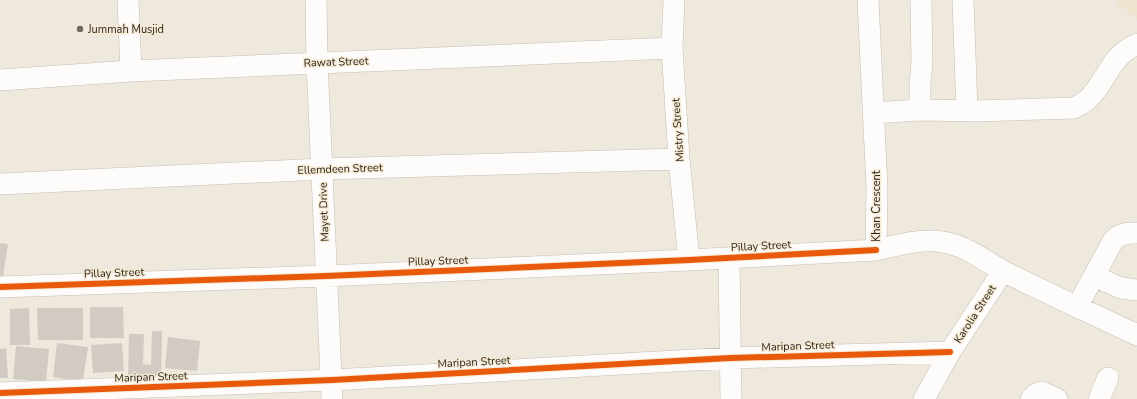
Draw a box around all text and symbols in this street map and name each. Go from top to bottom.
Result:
place label: Jummah Musjid [87,22,164,37]
marker: Jummah Musjid [75,24,85,34]
street label: Rawat Street [303,53,369,71]
street label: Mistry Street [668,98,688,162]
street label: Ellemdeen Street [297,160,383,178]
street label: Khan Crescent [869,170,884,242]
street label: Mayet Drive [315,182,333,242]
street label: Pillay Street [731,237,792,255]
street label: Pillay Street [408,252,469,270]
street label: Pillay Street [84,264,145,282]
street label: Karolia Street [950,282,1000,346]
street label: Maripan Street [761,337,835,355]
street label: Maripan Street [437,353,511,371]
street label: Maripan Street [114,368,188,386]

